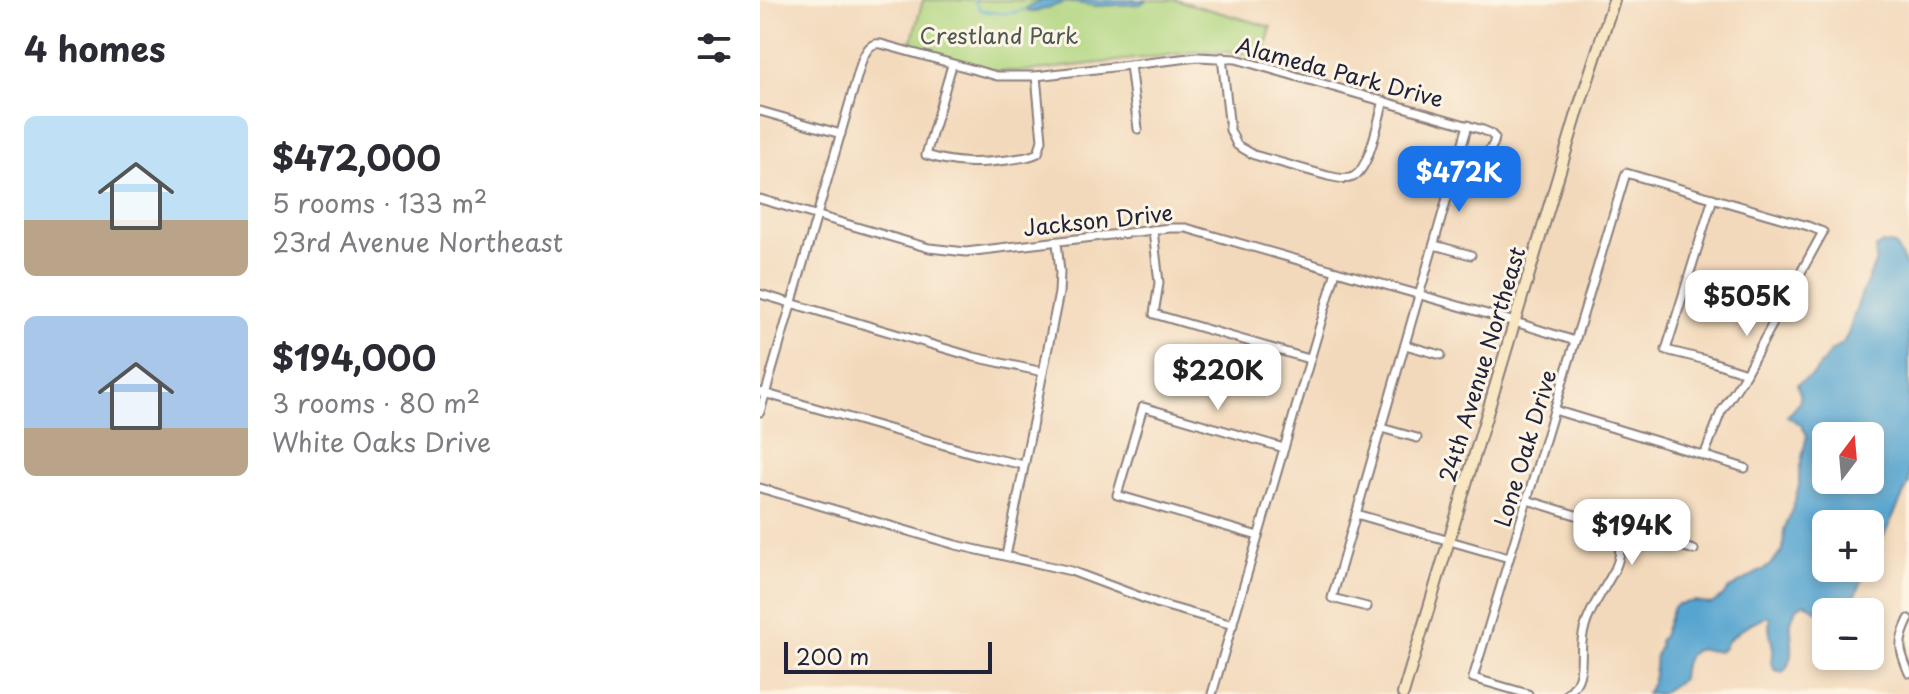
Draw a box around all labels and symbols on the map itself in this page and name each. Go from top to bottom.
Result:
park label: Crestland Park [920,18,1078,51]
street label: Alameda Park Drive [1233,27,1447,115]
pin: $472K [1403,146,1515,214]
street label: Jackson Drive [1022,195,1174,243]
street label: 24th Avenue Northeast [1430,242,1533,486]
pin: $505K [1691,270,1803,338]
pin: $220K [1162,344,1274,412]
street label: Lone Oak Drive [1484,365,1564,531]
north arrow [1812,422,1884,494]
pin: $194K [1576,499,1688,567]
scale bar [784,638,992,674]

